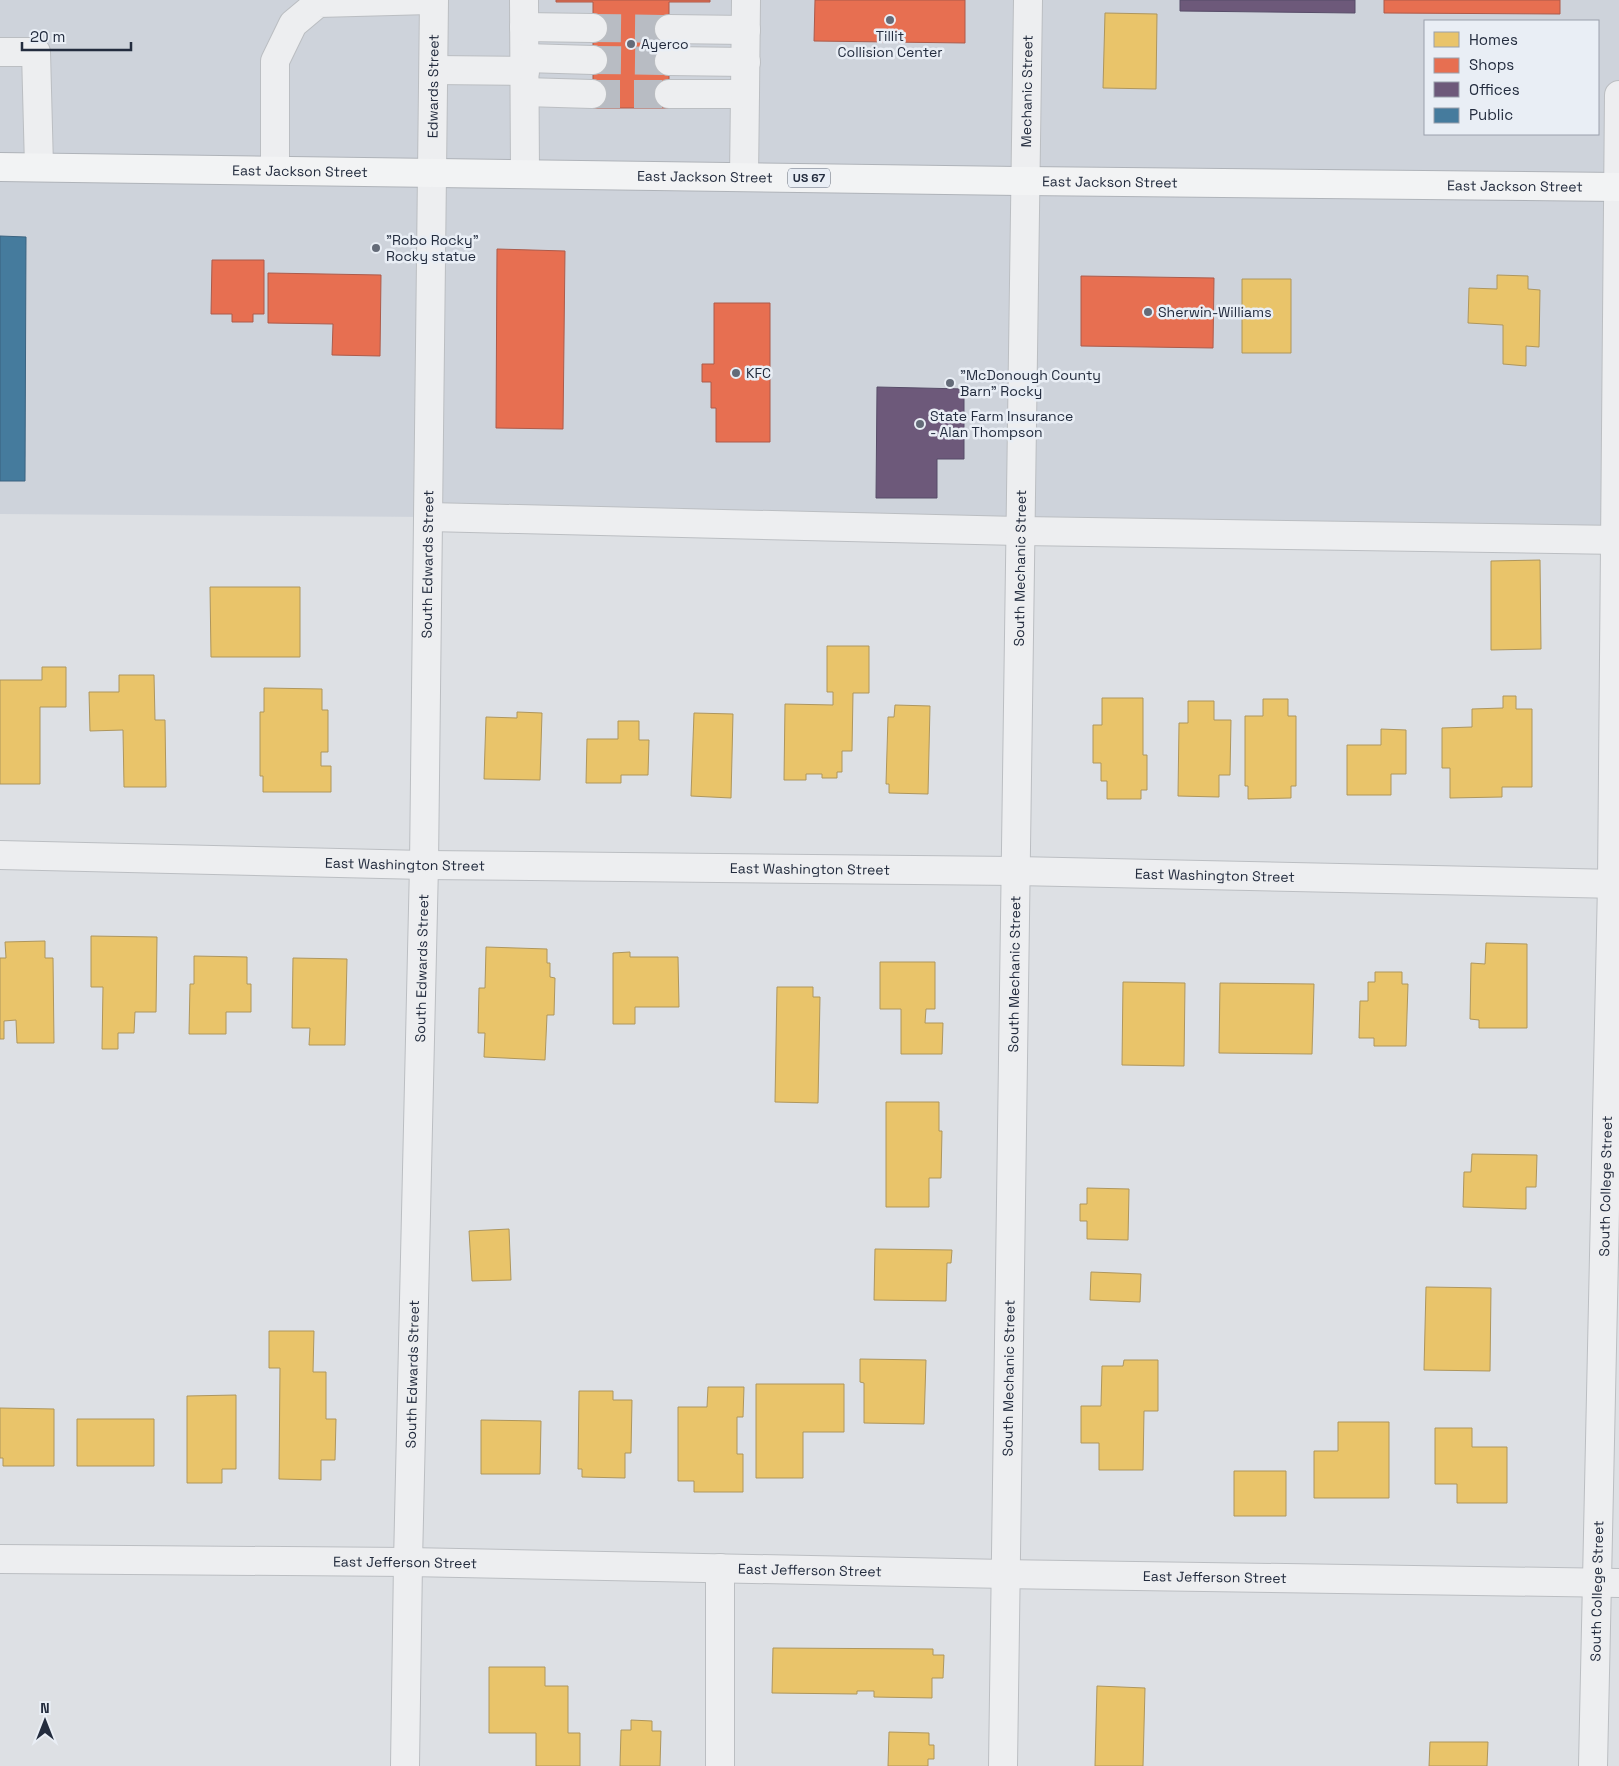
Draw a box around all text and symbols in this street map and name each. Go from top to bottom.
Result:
marker: Tillit Collision Center [884,14,896,26]
scale bar [22,20,131,52]
legend [1424,20,1599,135]
text: 20 m [30,27,65,46]
place label: Tillit Collision Center [838,27,943,61]
text: Homes [1469,30,1518,49]
street label: Edwards Street [423,34,443,138]
place label: Ayerco [641,35,689,53]
street label: Mechanic Street [1017,35,1037,147]
marker: Ayerco [625,38,637,50]
text: Shops [1469,55,1514,74]
text: Offices [1469,80,1520,99]
text: Public [1469,105,1513,124]
street label: East Jackson Street [232,161,368,181]
street label: East Jackson Street [637,167,773,187]
road number: US 67 [788,168,830,188]
street label: East Jackson Street [1042,172,1178,192]
street label: East Jackson Street [1447,176,1583,196]
place label: "Robo Rocky" Rocky statue [386,231,479,265]
marker: "Robo Rocky" Rocky statue [370,242,382,254]
place label: Sherwin-Williams [1158,303,1272,321]
marker: Sherwin-Williams [1142,306,1154,318]
place label: KFC [746,364,771,382]
place label: "McDonough County Barn" Rocky [960,366,1101,400]
marker: KFC [730,367,742,379]
marker: "McDonough County Barn" Rocky [944,377,956,389]
place label: State Farm Insurance - Alan Thompson [930,407,1073,441]
marker: State Farm Insurance - Alan Thompson [914,418,926,430]
street label: South Edwards Street [418,490,437,639]
street label: South Mechanic Street [1010,490,1030,647]
street label: East Washington Street [325,854,485,875]
street label: East Washington Street [730,859,890,879]
street label: East Washington Street [1135,865,1295,886]
street label: South Edwards Street [411,894,432,1043]
street label: South Mechanic Street [1004,896,1024,1053]
street label: South College Street [1595,1115,1616,1257]
street label: South Edwards Street [402,1300,423,1448]
street label: South Mechanic Street [998,1300,1019,1457]
street label: South College Street [1586,1520,1607,1662]
street label: East Jefferson Street [333,1552,477,1572]
street label: East Jefferson Street [738,1560,882,1581]
street label: East Jefferson Street [1143,1567,1287,1587]
north arrow [20,1696,70,1746]
text: N [40,1699,50,1717]

